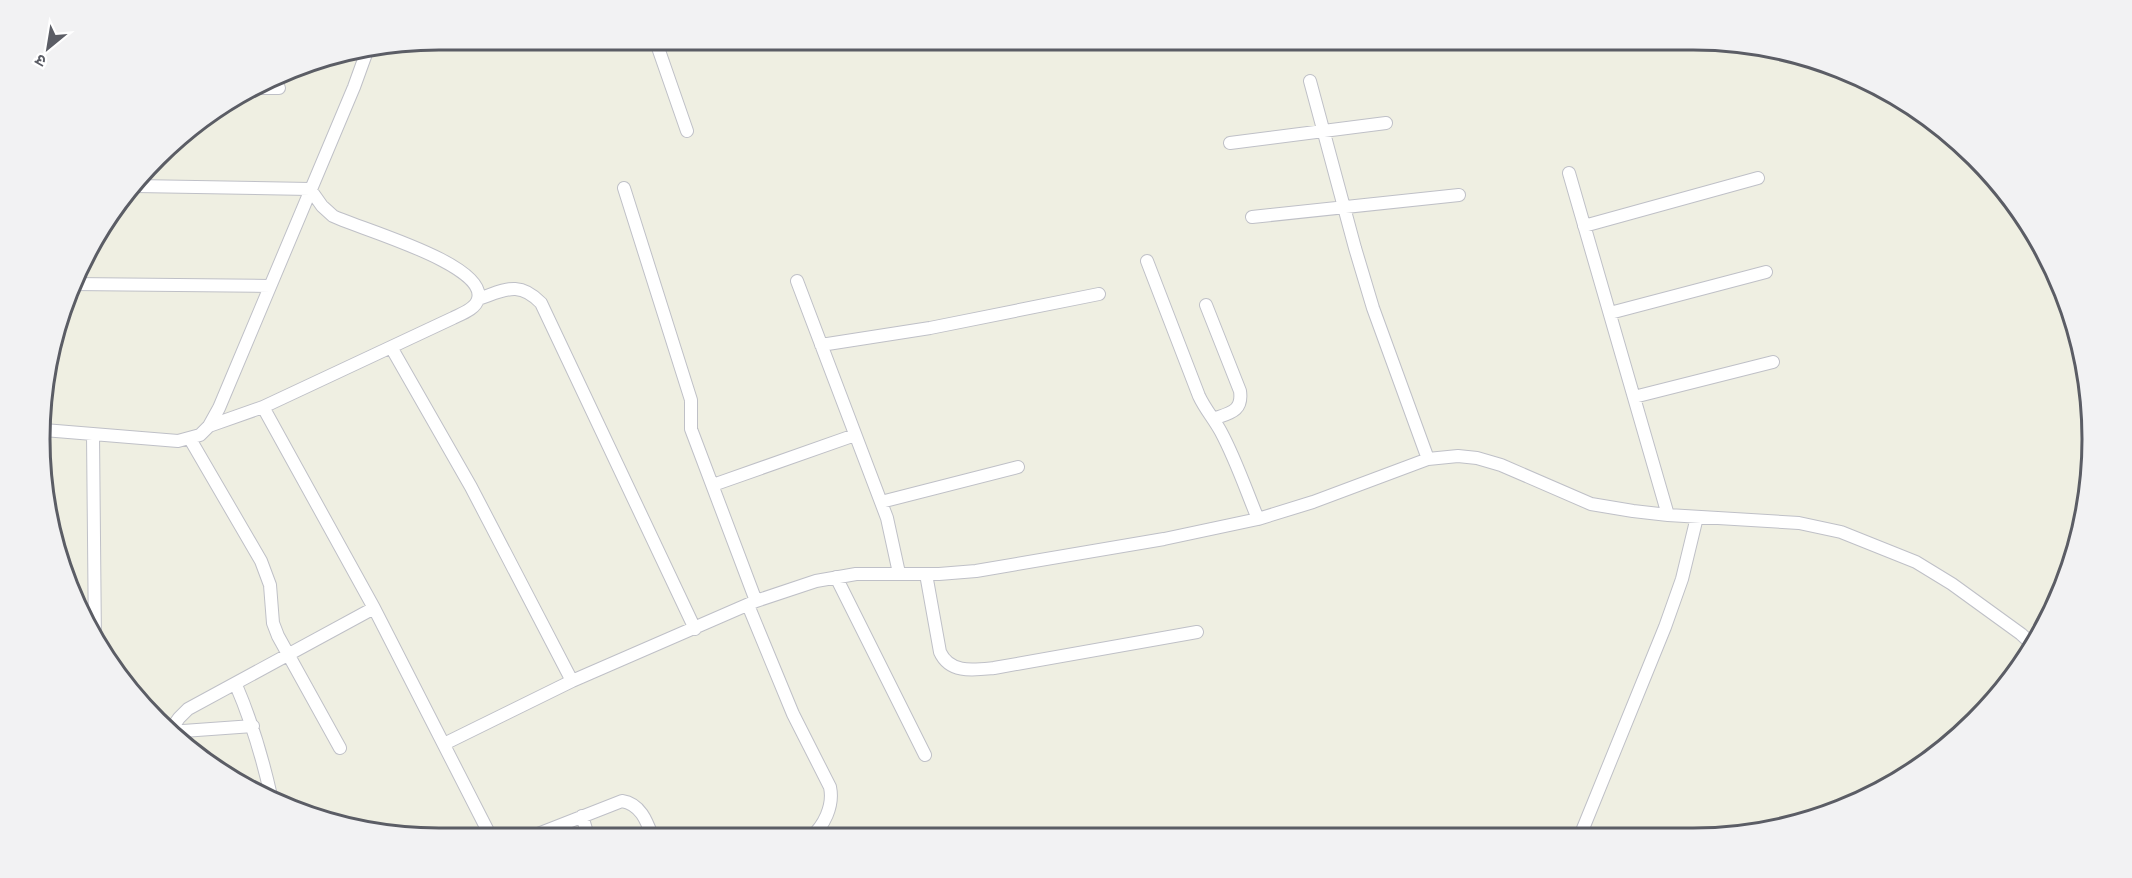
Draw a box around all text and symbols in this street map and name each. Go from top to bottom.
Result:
north arrow [18,18,78,78]
text: उ [31,49,50,71]

